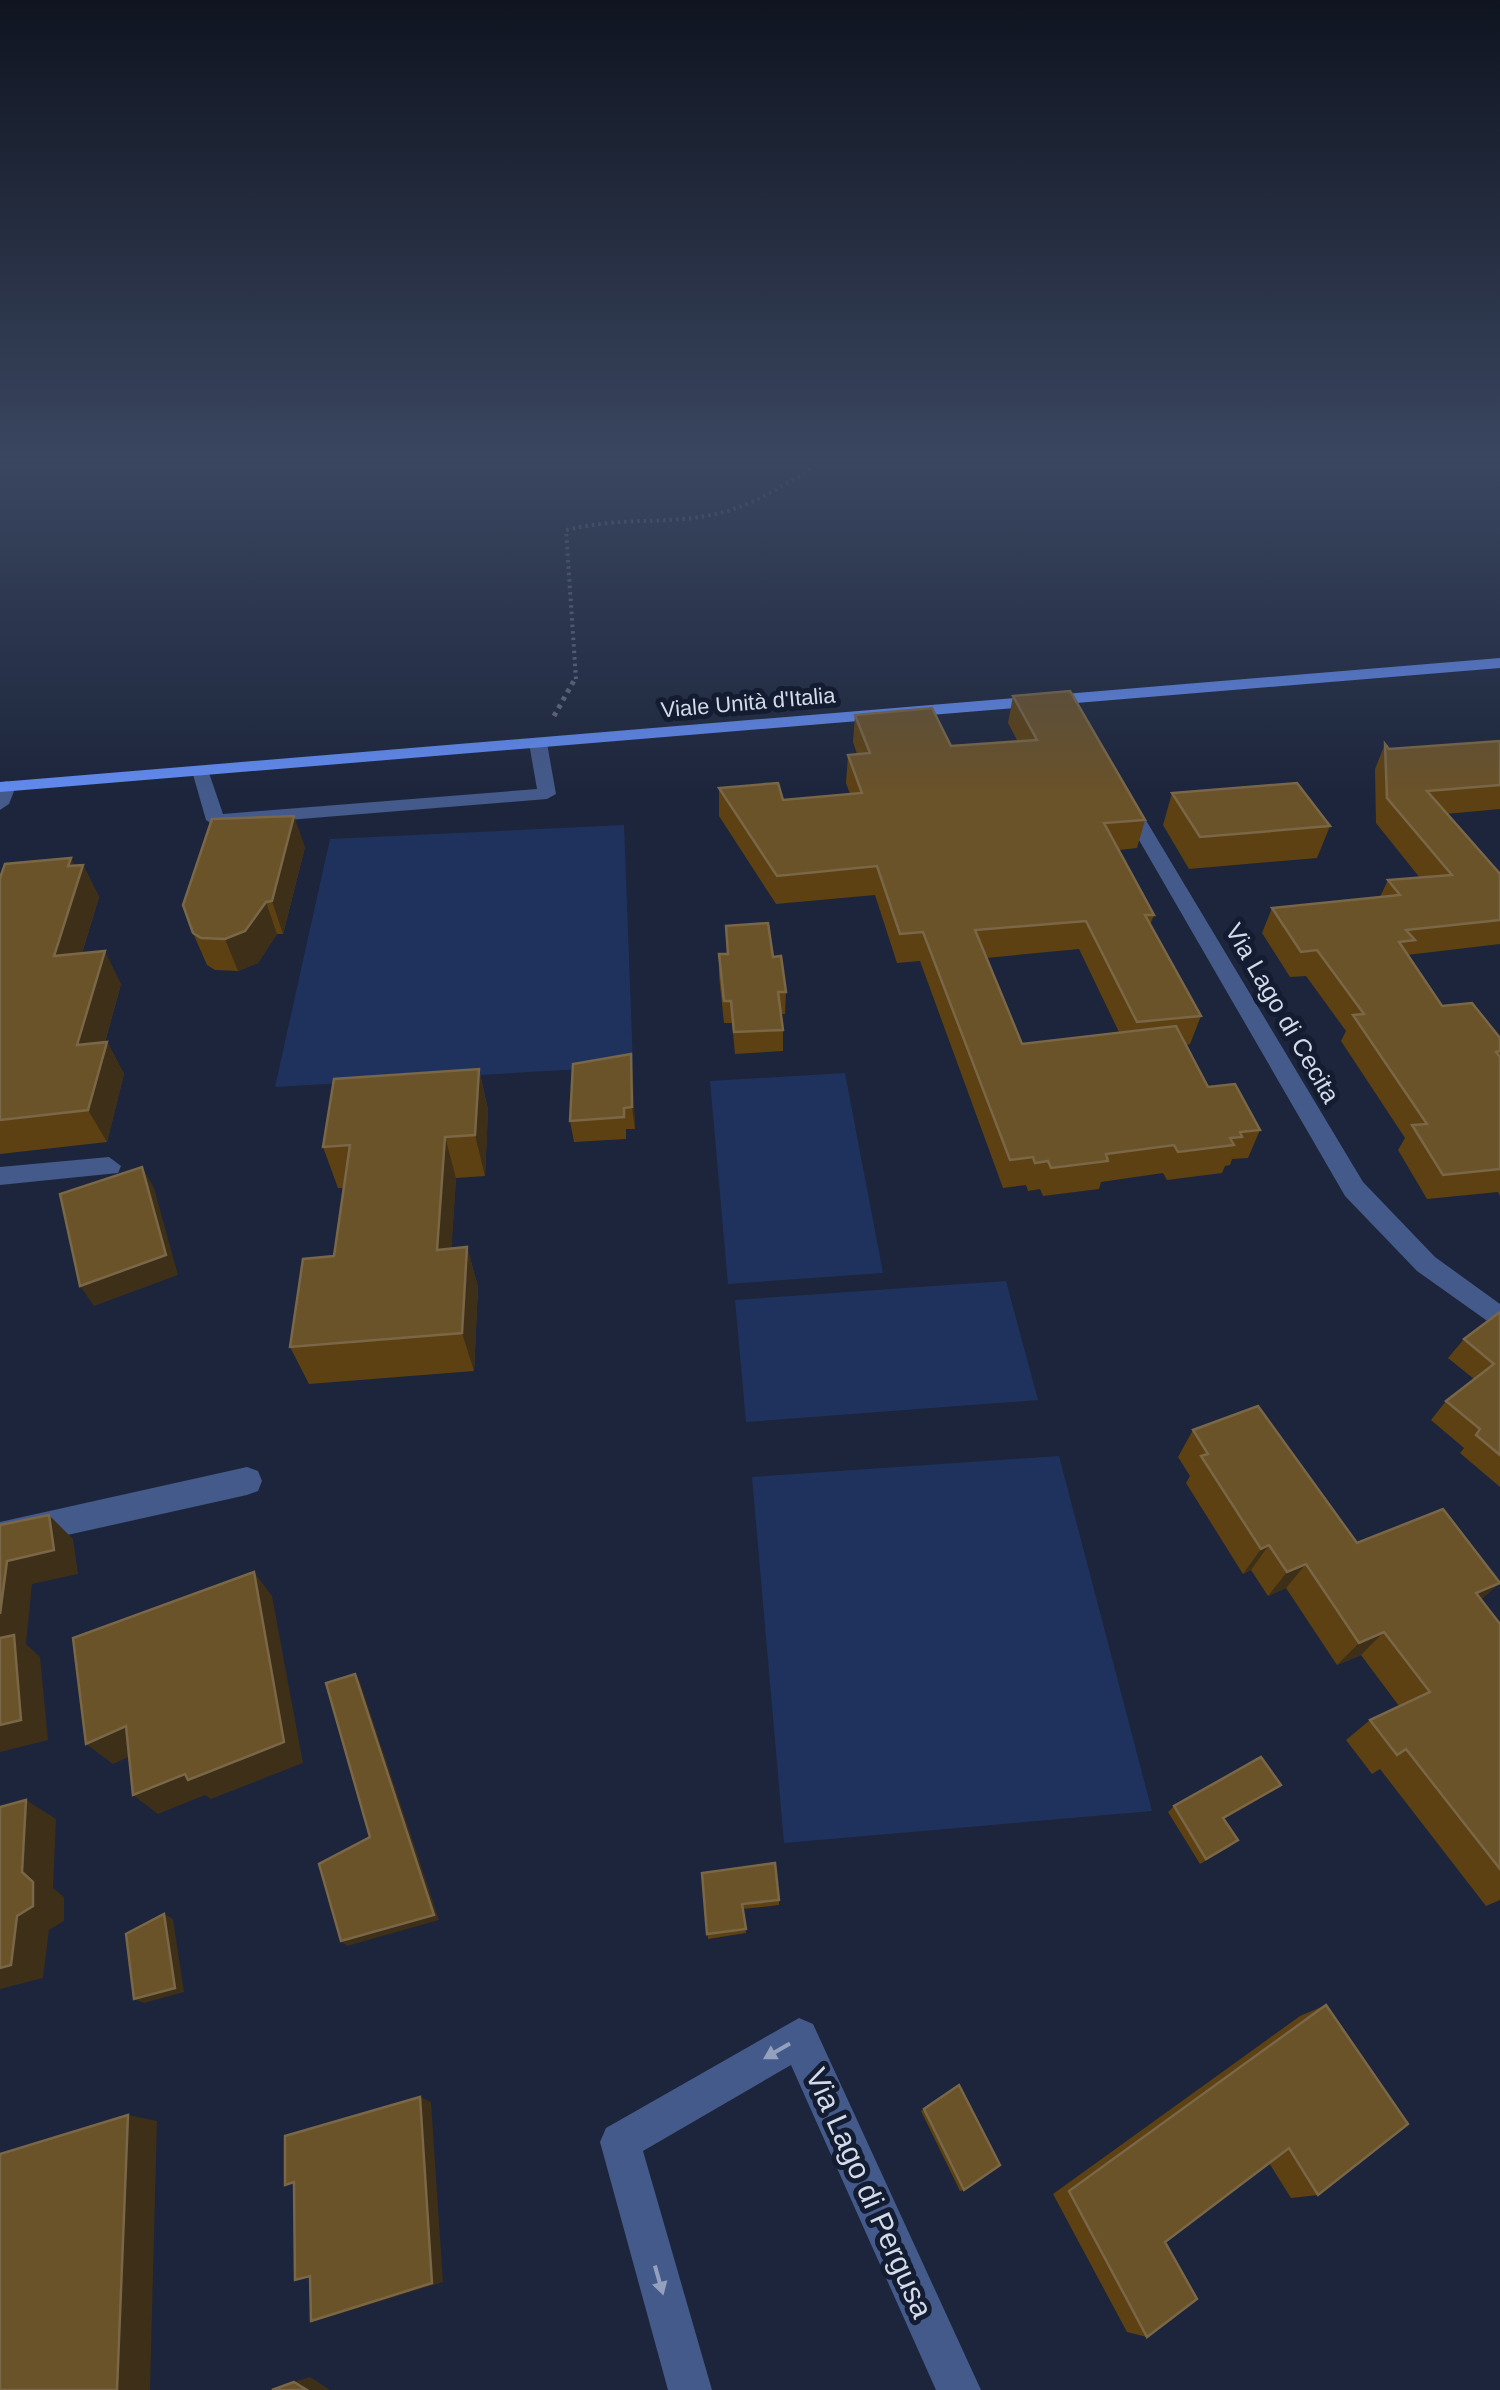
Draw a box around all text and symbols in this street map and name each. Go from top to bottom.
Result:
street label: Viale Unità d'Italia [660,682,837,723]
street label: Via Lago di Cecita [1220,918,1346,1108]
one-way arrow [762,2042,791,2059]
street label: Via Lago di Pergusa [800,2063,939,2323]
one-way arrow [652,2265,667,2296]

